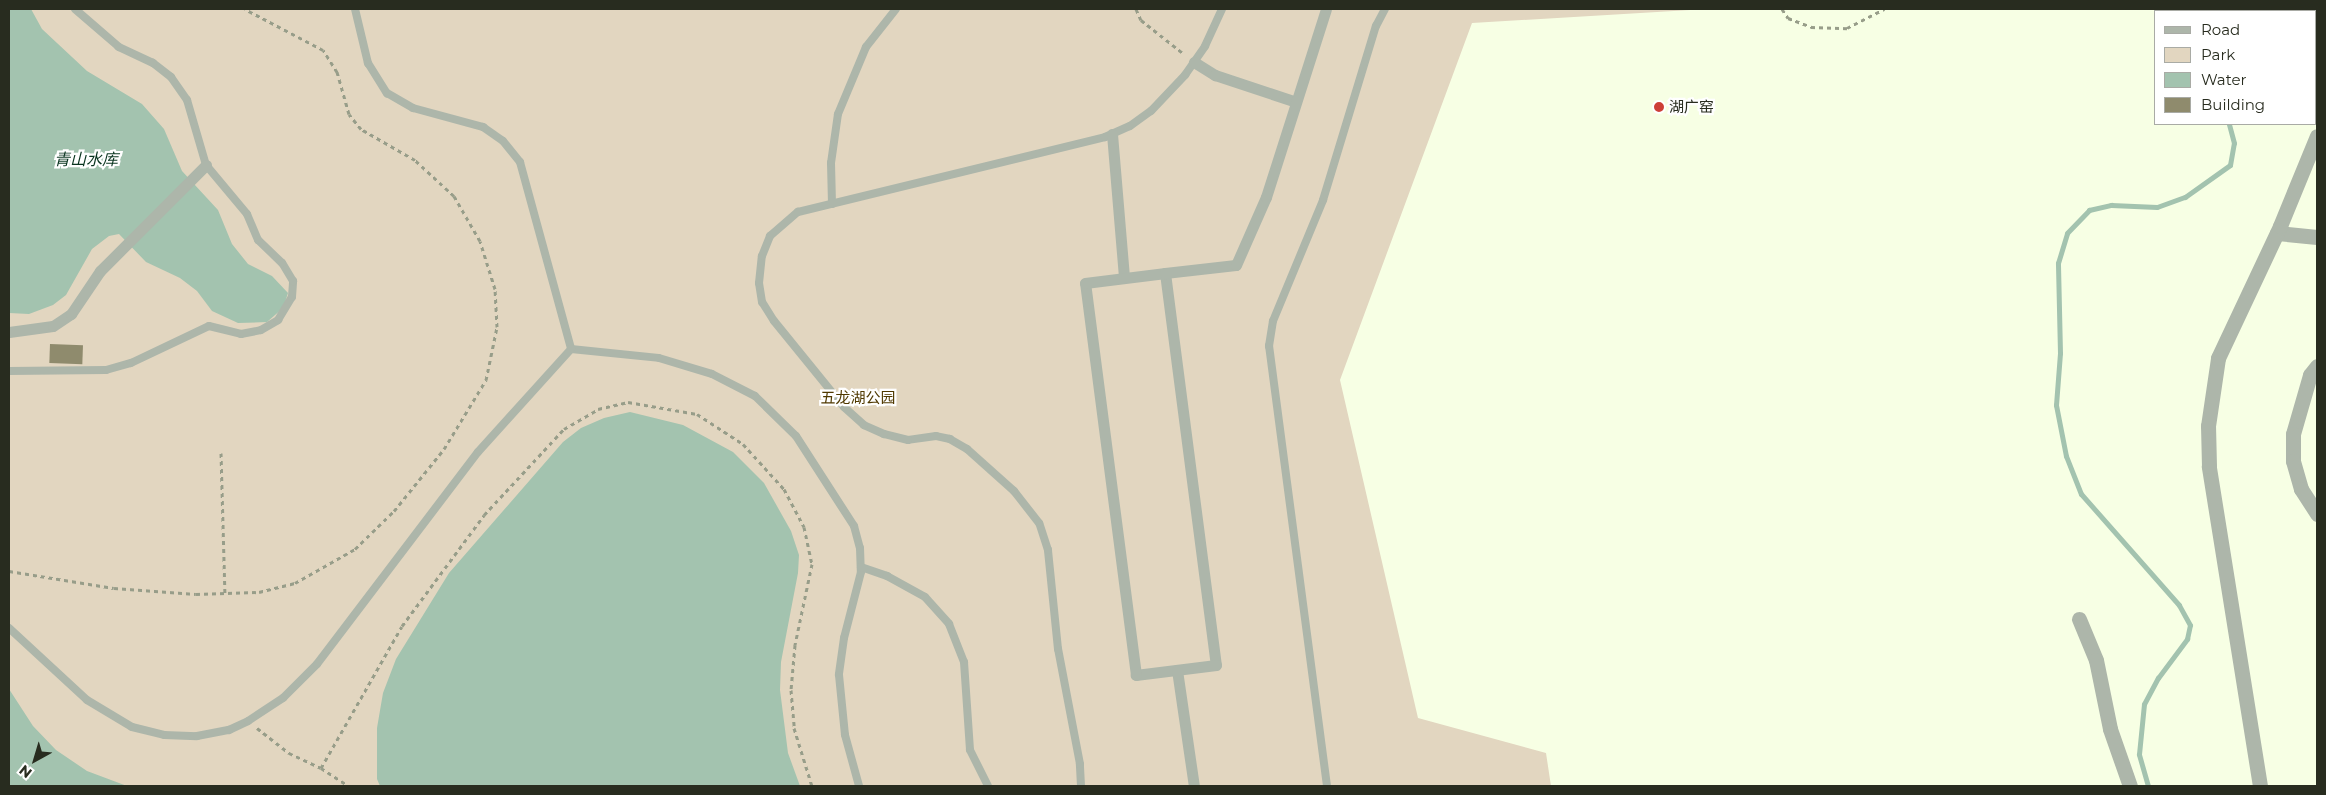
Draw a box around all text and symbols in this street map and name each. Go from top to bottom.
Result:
legend [2154,10,2316,125]
text: Road [2201,20,2240,39]
text: Park [2201,45,2235,64]
text: Water [2201,70,2247,89]
text: Building [2201,95,2265,114]
place label: 湖广窑 [1669,98,1714,116]
marker: 湖广窑 [1653,101,1665,113]
water label: 青山水库 [54,150,118,170]
park label: 五龙湖公园 [821,389,895,407]
north arrow [10,735,60,785]
text: N [16,761,36,782]

